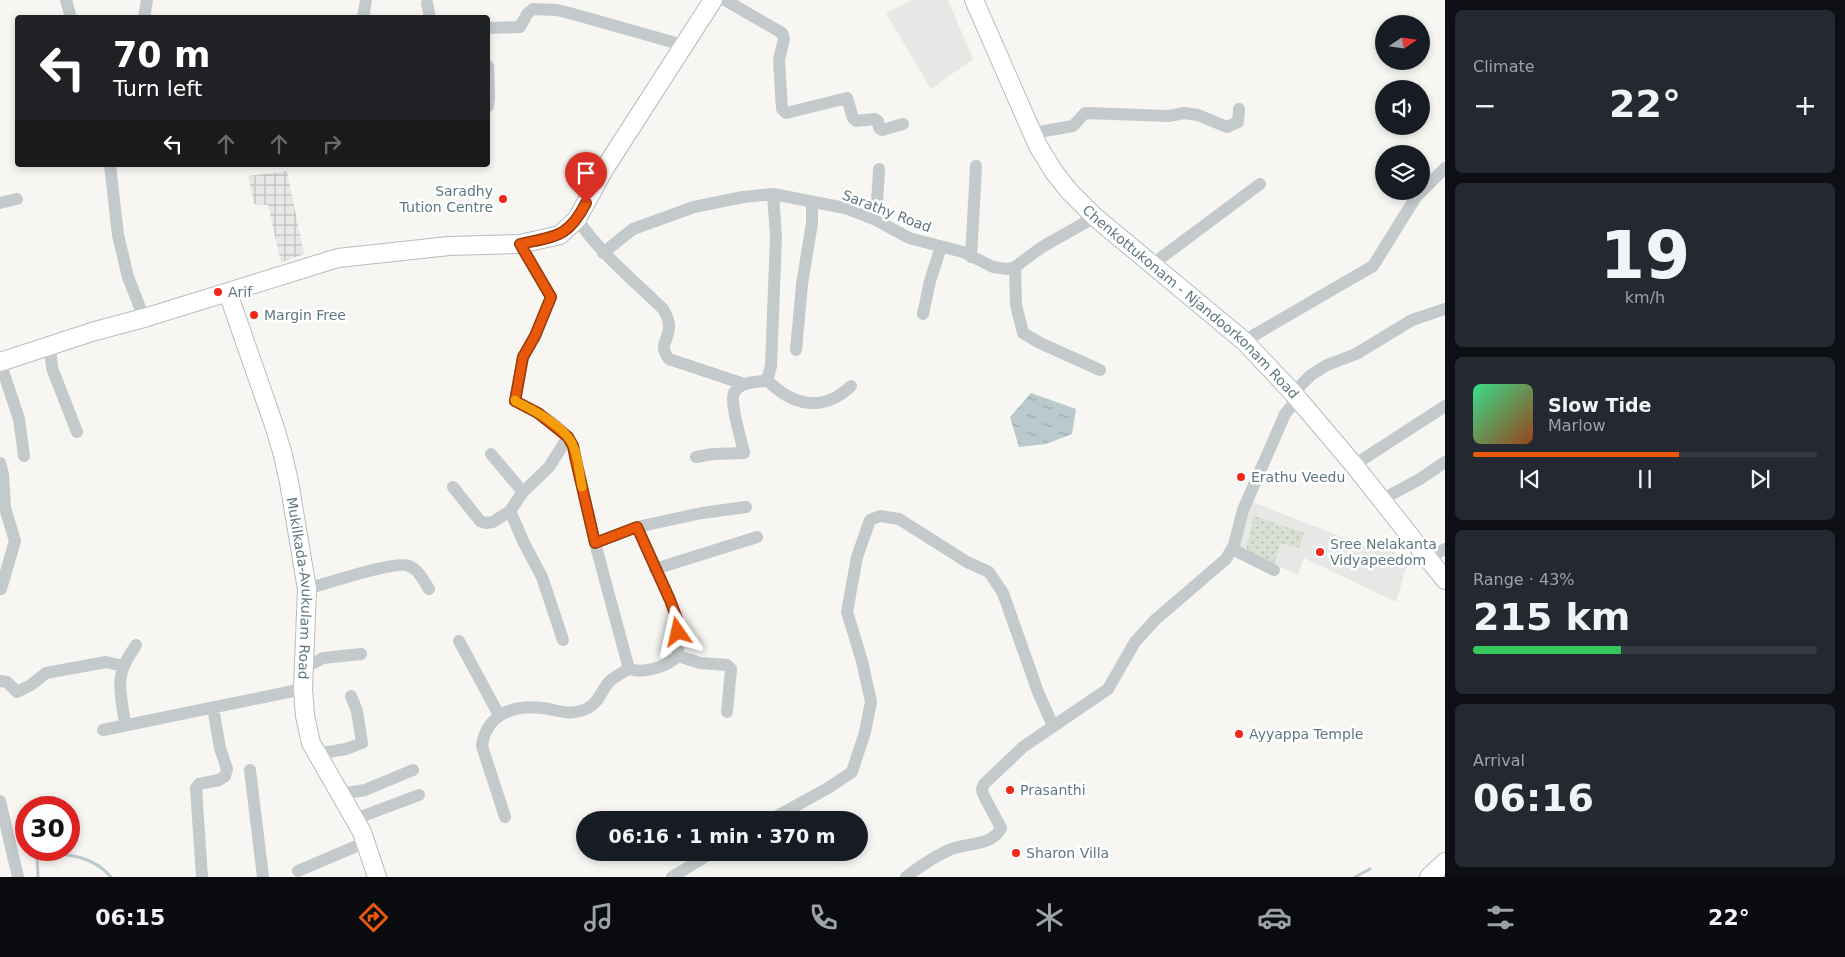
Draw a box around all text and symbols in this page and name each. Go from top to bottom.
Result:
north arrow [1375,15,1430,70]
map controls [1375,15,1430,200]
icon: left [30,35,95,100]
text: 70 m [113,35,210,75]
text: Climate [1473,57,1535,76]
text: Turn left [113,76,202,101]
button: sound [1375,80,1430,135]
text: 22° [1609,82,1681,126]
text: − [1473,89,1496,122]
text: + [1794,89,1817,122]
icon: left [159,130,187,158]
icon: ahead [212,130,240,158]
icon: ahead [265,130,293,158]
icon: right [318,130,346,158]
button: layers [1375,145,1430,200]
pin [565,152,607,203]
icon: arrive [572,159,600,187]
place label: Saradhy Tution Centre [399,183,493,215]
street label: Sarathy Road [840,187,934,235]
marker: Saradhy Tution Centre [497,193,509,205]
street label: Chenkottukonam - Njandoorkonam Road [1079,201,1302,402]
text: 19 [1600,218,1690,293]
place label: Arif [228,284,253,300]
marker: Arif [212,286,224,298]
text: km/h [1625,288,1665,307]
place label: Margin Free [264,307,346,323]
marker: Margin Free [248,309,260,321]
text: Slow Tide [1548,394,1651,416]
text: Marlow [1548,416,1606,435]
icon: previous [1516,465,1544,493]
icon: pause [1631,465,1659,493]
icon: next [1746,465,1774,493]
place label: Erathu Veedu [1251,469,1345,485]
marker: Erathu Veedu [1235,471,1247,483]
street label: Mukilkada-Avukulam Road [284,496,315,680]
place label: Sree Nelakanta Vidyapeedom [1330,536,1437,568]
marker: Sree Nelakanta Vidyapeedom [1314,546,1326,558]
text: Range · 43% [1473,570,1575,589]
text: 215 km [1473,595,1630,639]
position arrow [651,605,703,657]
place label: Ayyappa Temple [1249,726,1363,742]
marker: Ayyappa Temple [1233,728,1245,740]
text: Arrival [1473,751,1525,770]
text: 06:16 [1473,776,1594,820]
place label: Prasanthi [1020,782,1086,798]
marker: Prasanthi [1004,784,1016,796]
speed limit sign: 30 [15,796,80,861]
text: 06:16 · 1 min · 370 m [608,825,836,847]
place label: Sharon Villa [1026,845,1109,861]
marker: Sharon Villa [1010,847,1022,859]
icon: directions [356,900,391,935]
icon: music [581,900,616,935]
icon: phone [806,900,841,935]
icon: climate [1032,900,1067,935]
icon: car [1257,900,1292,935]
icon: filters [1483,900,1518,935]
text: 06:15 [95,905,165,930]
text: 22° [1708,905,1750,930]

